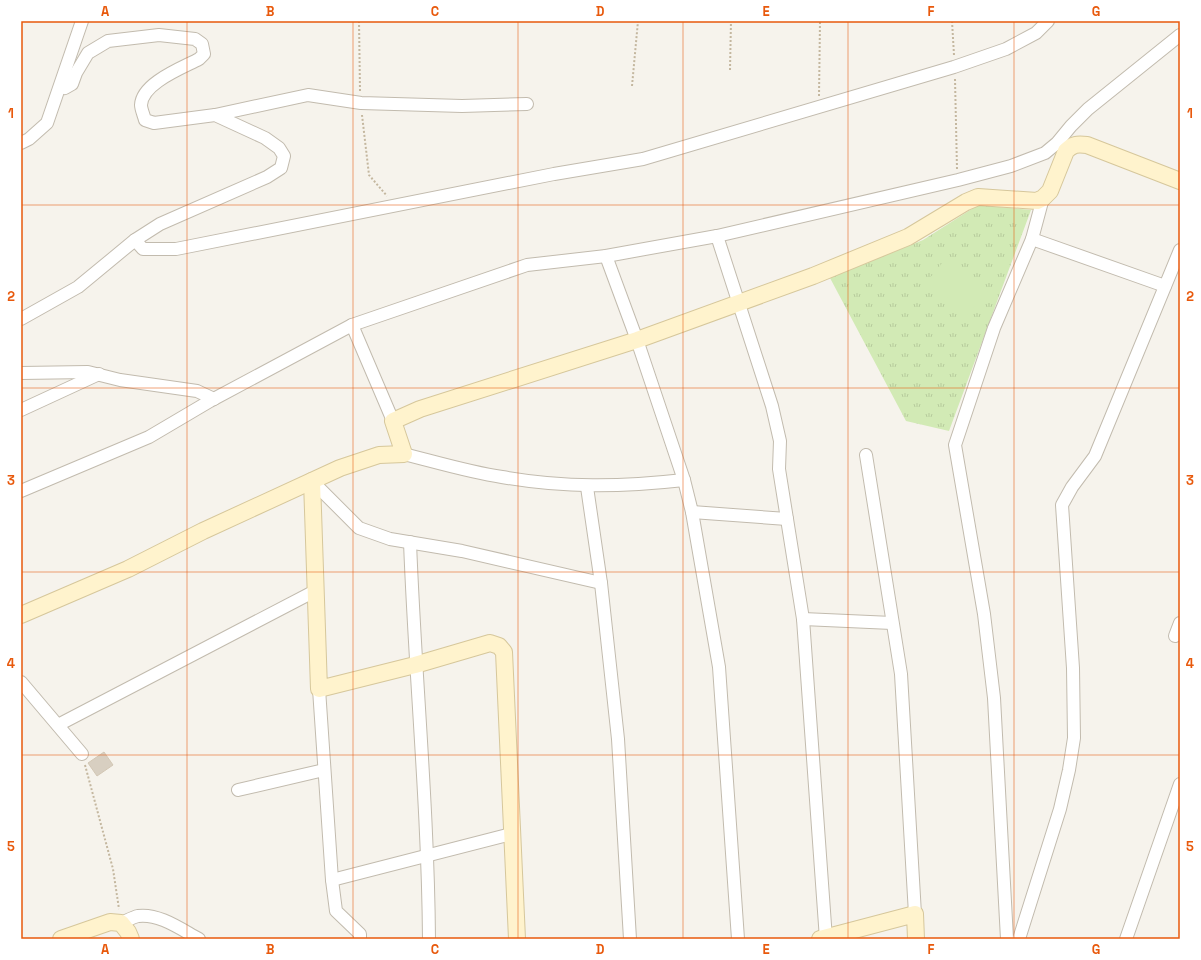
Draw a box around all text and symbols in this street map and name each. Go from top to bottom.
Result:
text: A [101,3,110,20]
text: B [266,3,275,20]
text: C [431,3,439,20]
text: D [596,3,605,20]
text: E [762,3,770,20]
text: F [928,3,935,20]
text: G [1092,3,1100,20]
text: 1 [8,105,14,122]
text: 1 [1187,105,1193,122]
text: 2 [7,288,15,305]
text: 2 [1186,288,1194,305]
text: 3 [7,472,15,489]
text: 3 [1186,472,1194,489]
text: 4 [7,655,15,672]
text: 4 [1186,655,1194,672]
text: 5 [7,838,15,855]
text: 5 [1186,838,1194,855]
text: A [101,941,110,958]
text: B [266,941,275,958]
text: C [431,941,439,958]
text: D [596,941,605,958]
text: E [762,941,770,958]
text: F [928,941,935,958]
text: G [1092,941,1100,958]

